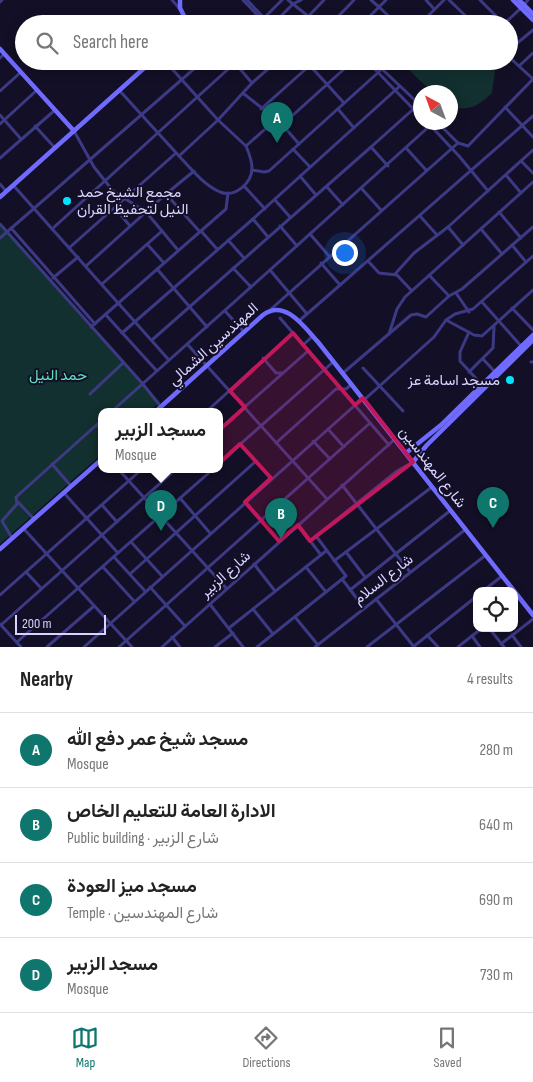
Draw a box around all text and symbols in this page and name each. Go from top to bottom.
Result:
search box [15,15,518,70]
icon: search [33,29,61,57]
text: Search here [73,31,149,54]
north arrow [413,85,458,130]
pin: A [261,102,293,143]
place label: مجمع الشيخ حمد النيل لتحفيظ القران [77,183,189,219]
marker: مجمع الشيخ حمد النيل لتحفيظ القران [61,195,73,207]
your location [332,240,358,266]
street label: المهندسين الشمالي [164,299,264,392]
park label: حمد النيل [29,366,87,385]
place label: مسجد اسامة عز [407,371,500,390]
marker: مسجد اسامة عز [504,374,516,386]
popup [98,408,223,473]
text: مسجد الزبير [115,419,206,442]
street label: شارع المهندسين [394,423,470,513]
text: Mosque [115,446,157,465]
pin: C [477,487,509,528]
pin: D [145,490,177,531]
pin: B [265,498,297,539]
street label: شارع الزبير [195,546,256,604]
street label: شارع السلام [349,550,418,610]
map controls [473,587,518,632]
button: locate [473,587,518,632]
scale bar [15,612,106,635]
text: 200 m [22,615,51,632]
text: Nearby [20,667,73,692]
text: 4 results [467,670,513,689]
text: مسجد شيخ عمر دفع الله [67,728,248,751]
text: A [32,741,40,760]
text: 280 m [479,741,513,760]
text: Mosque [67,755,109,774]
text: الادارة العامة للتعليم الخاص [67,800,276,823]
text: B [32,816,40,835]
text: 640 m [479,816,513,835]
text: Public building · شارع الزبير [67,829,219,848]
text: مسجد ميز العودة [67,875,197,898]
text: C [32,891,40,910]
text: 690 m [479,891,513,910]
text: Temple · شارع المهندسين [67,904,218,923]
text: مسجد الزبير [67,953,158,976]
text: D [32,966,40,985]
text: 730 m [480,966,513,985]
text: Mosque [67,980,109,999]
tab: Map [71,1024,99,1071]
tab: Directions [242,1024,291,1071]
tab: Saved [433,1024,462,1071]

